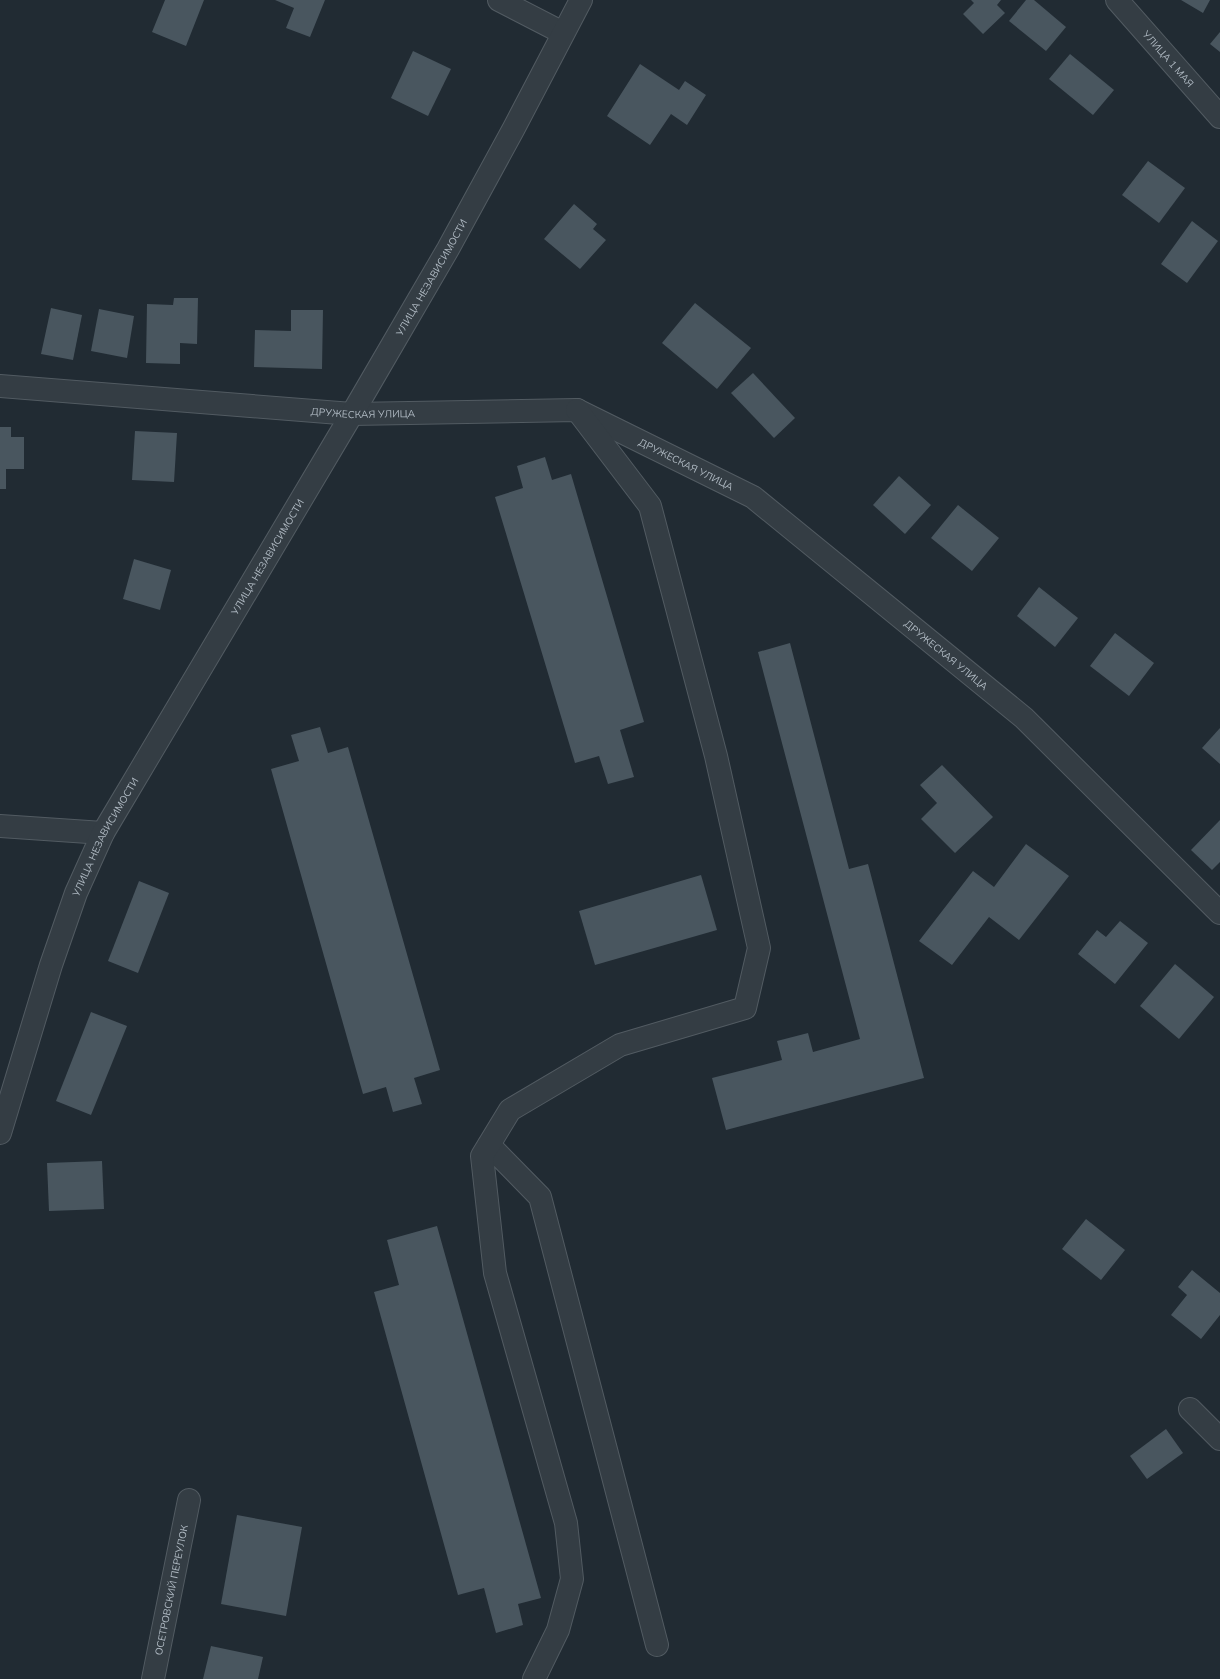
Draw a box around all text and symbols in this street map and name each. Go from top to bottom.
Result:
street label: УЛИЦА 1 МАЯ [1139,27,1197,90]
street label: УЛИЦА НЕЗАВИСИМОСТИ [392,217,470,339]
street label: ДРУЖЕСКАЯ УЛИЦА [310,405,416,421]
street label: ДРУЖЕСКАЯ УЛИЦА [636,436,736,494]
street label: УЛИЦА НЕЗАВИСИМОСТИ [228,497,307,618]
street label: ДРУЖЕСКАЯ УЛИЦА [902,617,991,693]
street label: УЛИЦА НЕЗАВИСИМОСТИ [69,775,142,899]
street label: ОСЕТРОВСКИЙ ПЕРЕУЛОК [152,1523,191,1656]

